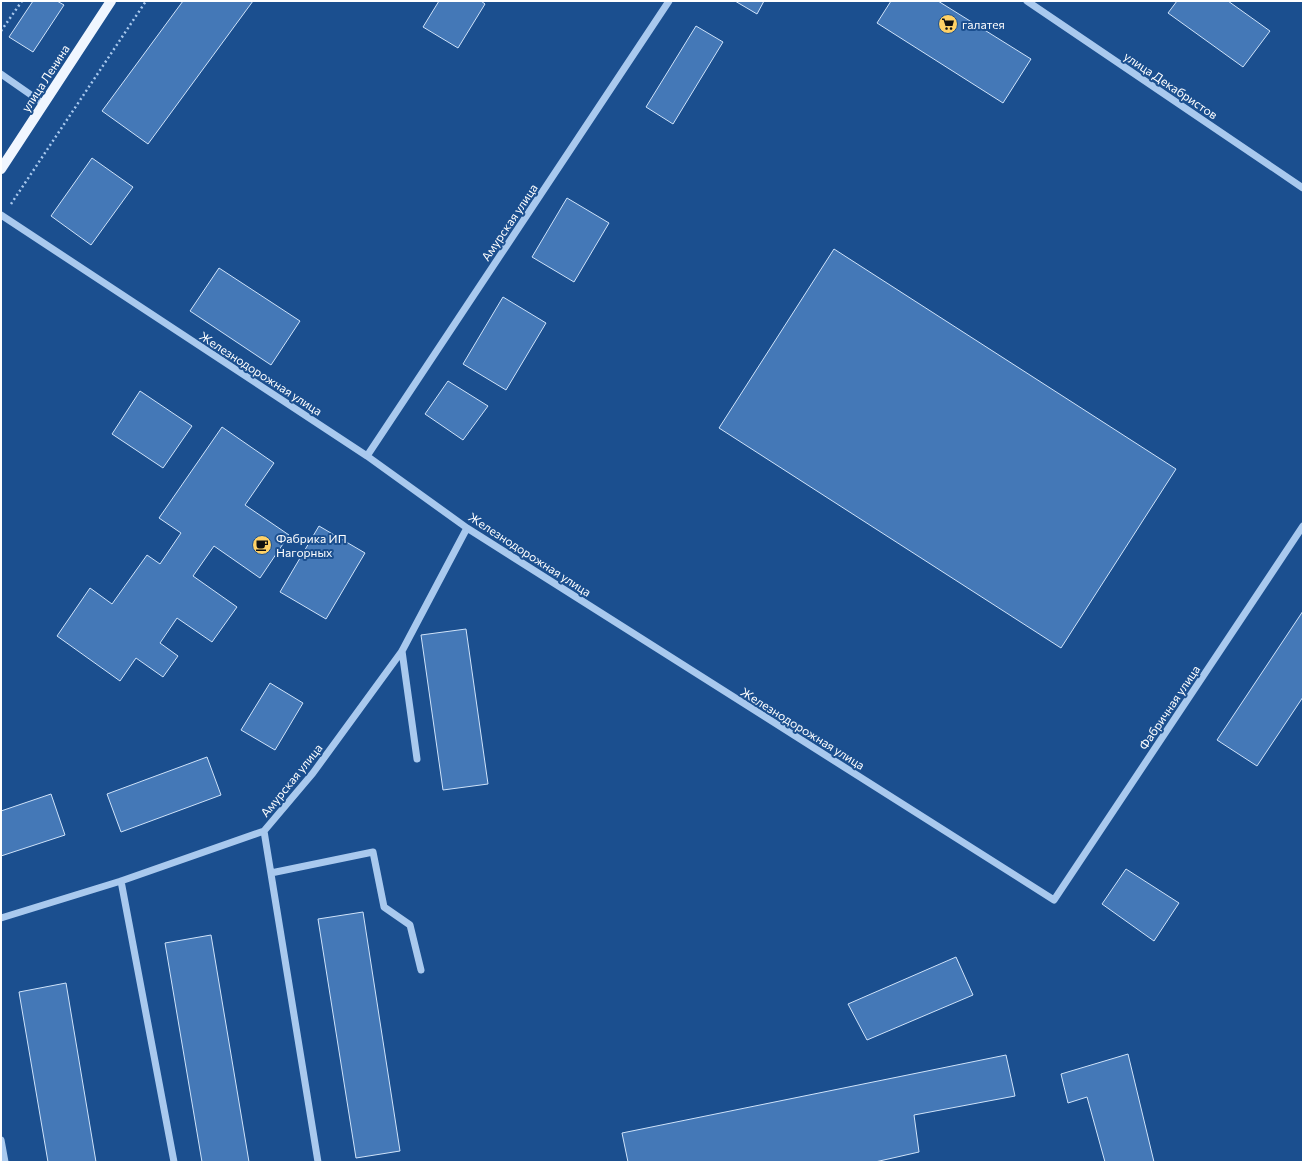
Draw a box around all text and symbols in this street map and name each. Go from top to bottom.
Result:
supermarket icon: галатея [937,13,959,35]
place label: галатея [962,17,1005,31]
street label: улица Ленина [18,42,72,114]
street label: улица Декабристов [1122,49,1220,121]
street label: Амурская улица [478,181,540,263]
street label: Железнодорожная улица [197,328,325,418]
street label: Железнодорожная улица [466,509,594,599]
place label: Фабрика ИП Нагорных [276,531,347,559]
cafe icon: Фабрика ИП Нагорных [251,534,273,556]
street label: Фабричная улица [1136,662,1202,752]
street label: Железнодорожная улица [738,684,868,772]
street label: Амурская улица [257,741,325,819]

